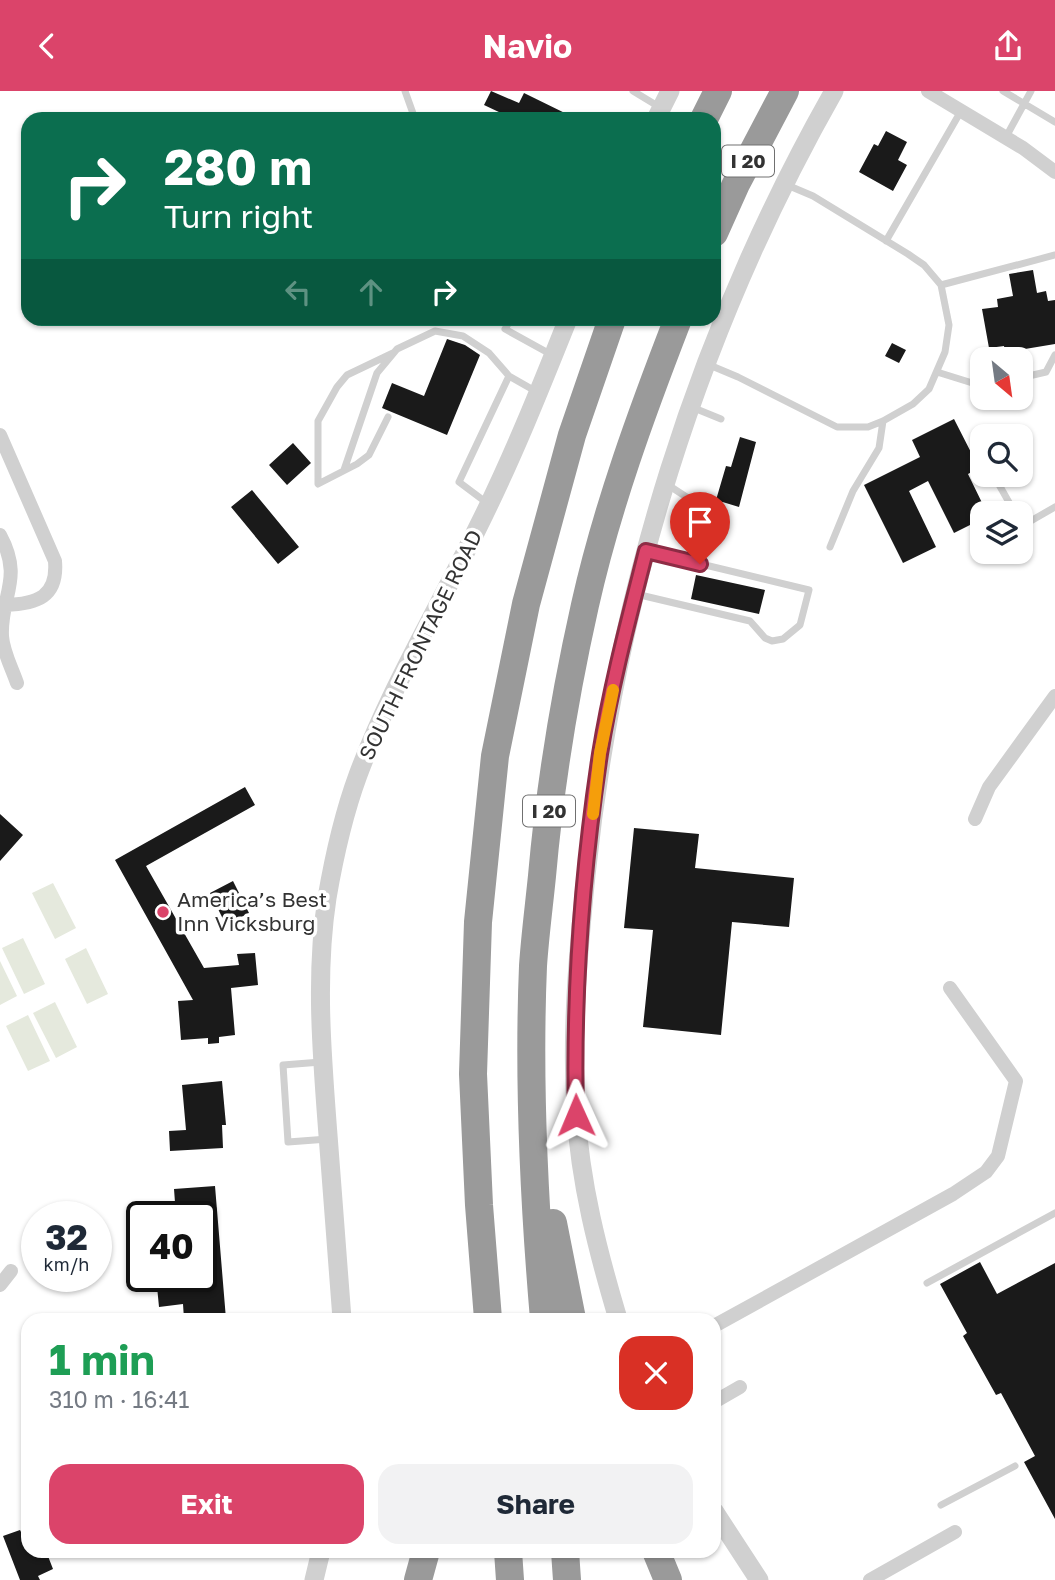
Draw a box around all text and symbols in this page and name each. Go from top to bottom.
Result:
icon: back [28,27,66,65]
text: Navio [483,27,572,65]
icon: share [989,27,1027,65]
text: 280 m [164,137,312,196]
icon: right [49,140,140,231]
road number: I 20 [722,145,774,177]
text: Turn right [164,197,313,235]
icon: left [279,273,317,311]
icon: ahead [352,273,390,311]
icon: right [425,273,463,311]
north arrow [970,347,1032,409]
map controls [970,347,1033,564]
button: search [970,424,1033,487]
pin [670,492,730,564]
button: layers [970,501,1033,564]
icon: arrive [681,503,719,541]
street label: SOUTH FRONTAGE ROAD [353,525,487,764]
road number: I 20 [523,796,575,827]
place label: America’s Best Inn Vicksburg [177,886,327,936]
marker: America’s Best Inn Vicksburg [155,904,171,920]
position arrow [539,1078,613,1152]
speed limit sign: 40 [126,1201,217,1292]
text: 32 [45,1216,88,1258]
text: km/h [44,1253,89,1275]
text: 1 min [49,1334,155,1384]
button: close [619,1336,693,1410]
text: 310 m · 16:41 [49,1385,190,1413]
button: Exit [49,1464,364,1544]
button: Share [378,1464,693,1544]

